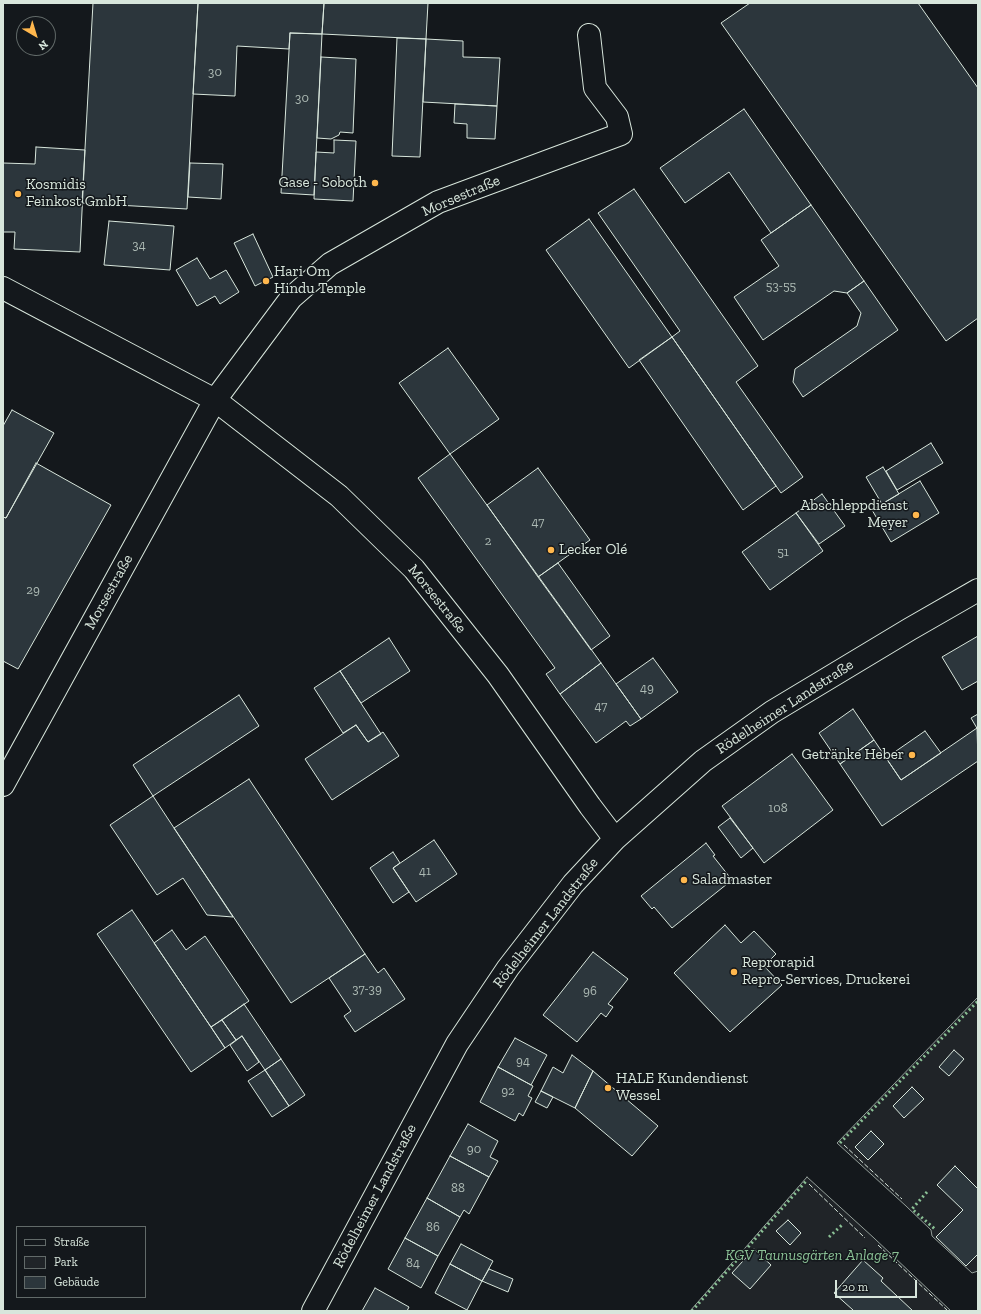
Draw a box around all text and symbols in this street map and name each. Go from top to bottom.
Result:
north arrow [16,16,56,56]
text: N [36,37,50,53]
house number: 30 [208,64,222,80]
house number: 30 [295,90,309,106]
street label: Morsestraße [419,171,503,221]
place label: Gase - Soboth [278,174,367,192]
place label: Kosmidis Feinkost GmbH [26,176,127,211]
marker: Gase - Soboth [370,178,380,188]
marker: Kosmidis Feinkost GmbH [13,189,23,199]
house number: 34 [132,237,146,253]
place label: Hari Om Hindu Temple [274,263,366,298]
marker: Hari Om Hindu Temple [261,276,271,286]
house number: 53-55 [766,278,796,294]
place label: Abschleppdienst Meyer [801,497,908,532]
marker: Abschleppdienst Meyer [911,510,921,520]
house number: 47 [532,514,544,530]
house number: 2 [485,533,491,549]
place label: Lecker Olé [559,541,627,559]
house number: 51 [777,544,789,560]
marker: Lecker Olé [546,545,556,555]
street label: Morsestraße [81,551,137,633]
street label: Morsestraße [404,561,470,637]
house number: 29 [26,582,40,598]
street label: Rödelheimer Landstraße [713,656,857,758]
house number: 49 [640,680,654,696]
house number: 47 [595,698,607,714]
place label: Getränke Heber [801,746,904,764]
marker: Getränke Heber [907,750,917,760]
house number: 108 [768,800,788,816]
street label: Rödelheimer Landstraße [490,854,602,992]
house number: 41 [419,863,431,879]
place label: Saladmaster [692,871,772,889]
marker: Saladmaster [679,875,689,885]
place label: Reprorapid Repro-Services, Druckerei [742,954,910,989]
marker: Reprorapid Repro-Services, Druckerei [729,967,739,977]
house number: 37-39 [352,981,382,997]
house number: 96 [583,983,597,999]
house number: 94 [516,1053,530,1069]
place label: HALE Kundendienst Wessel [616,1070,748,1105]
house number: 92 [501,1083,515,1099]
marker: HALE Kundendienst Wessel [603,1083,613,1093]
street label: Rödelheimer Landstraße [329,1121,421,1271]
house number: 90 [467,1141,481,1157]
house number: 88 [451,1180,465,1196]
house number: 86 [426,1219,440,1235]
legend [16,1226,146,1298]
text: Straße [54,1235,89,1249]
park label: KGV Taunusgärten Anlage 7 [725,1247,899,1265]
text: Park [54,1255,78,1269]
house number: 84 [406,1255,420,1271]
scale bar [837,1272,919,1298]
text: Gebäude [54,1275,99,1289]
text: 20 m [842,1280,868,1294]

